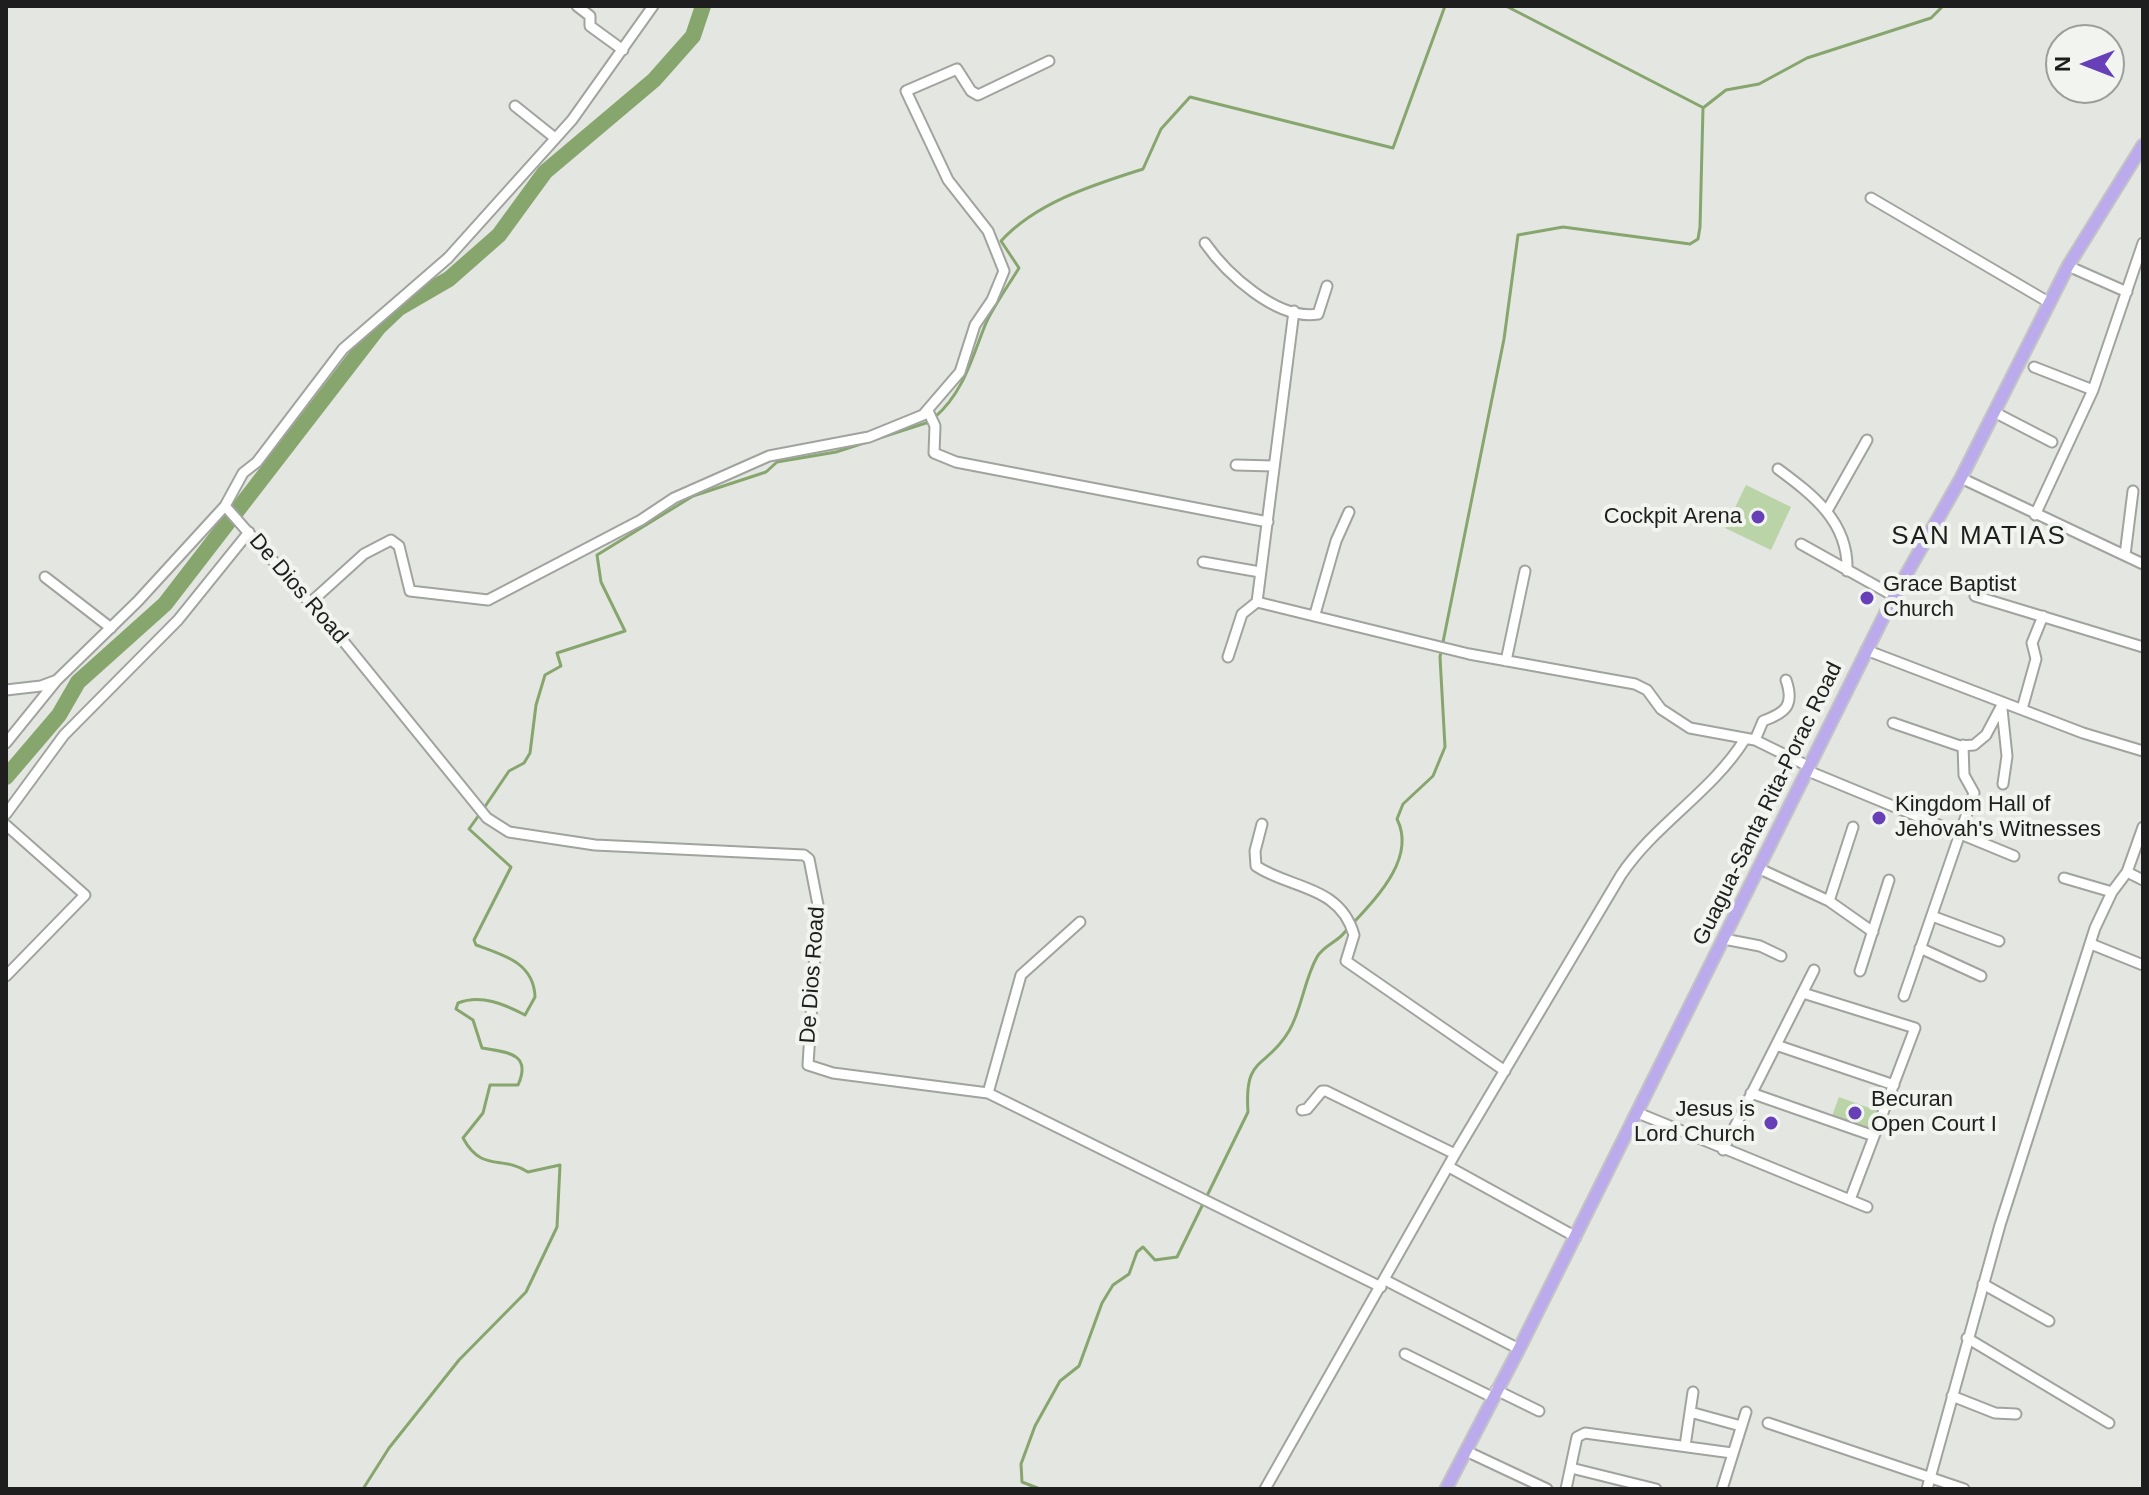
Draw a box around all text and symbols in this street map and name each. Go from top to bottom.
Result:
north arrow [2045,24,2125,104]
text: N [2050,56,2075,72]
place label: Cockpit Arena [1604,504,1742,530]
marker: Cockpit Arena [1749,508,1767,526]
district label: SAN MATIAS [1891,521,2067,553]
street label: De Dios Road [243,529,353,649]
place label: Grace Baptist Church [1883,572,2016,624]
marker: Grace Baptist Church [1858,589,1876,607]
street label: Guagua-Santa Rita-Porac Road [1688,658,1848,950]
place label: Kingdom Hall of Jehovah's Witnesses [1895,792,2101,844]
marker: Kingdom Hall of Jehovah's Witnesses [1870,809,1888,827]
street label: De Dios Road [795,906,831,1044]
place label: Becuran Open Court I [1871,1087,1997,1138]
place label: Jesus is Lord Church [1634,1097,1755,1148]
marker: Becuran Open Court I [1846,1104,1864,1122]
marker: Jesus is Lord Church [1762,1114,1780,1132]

